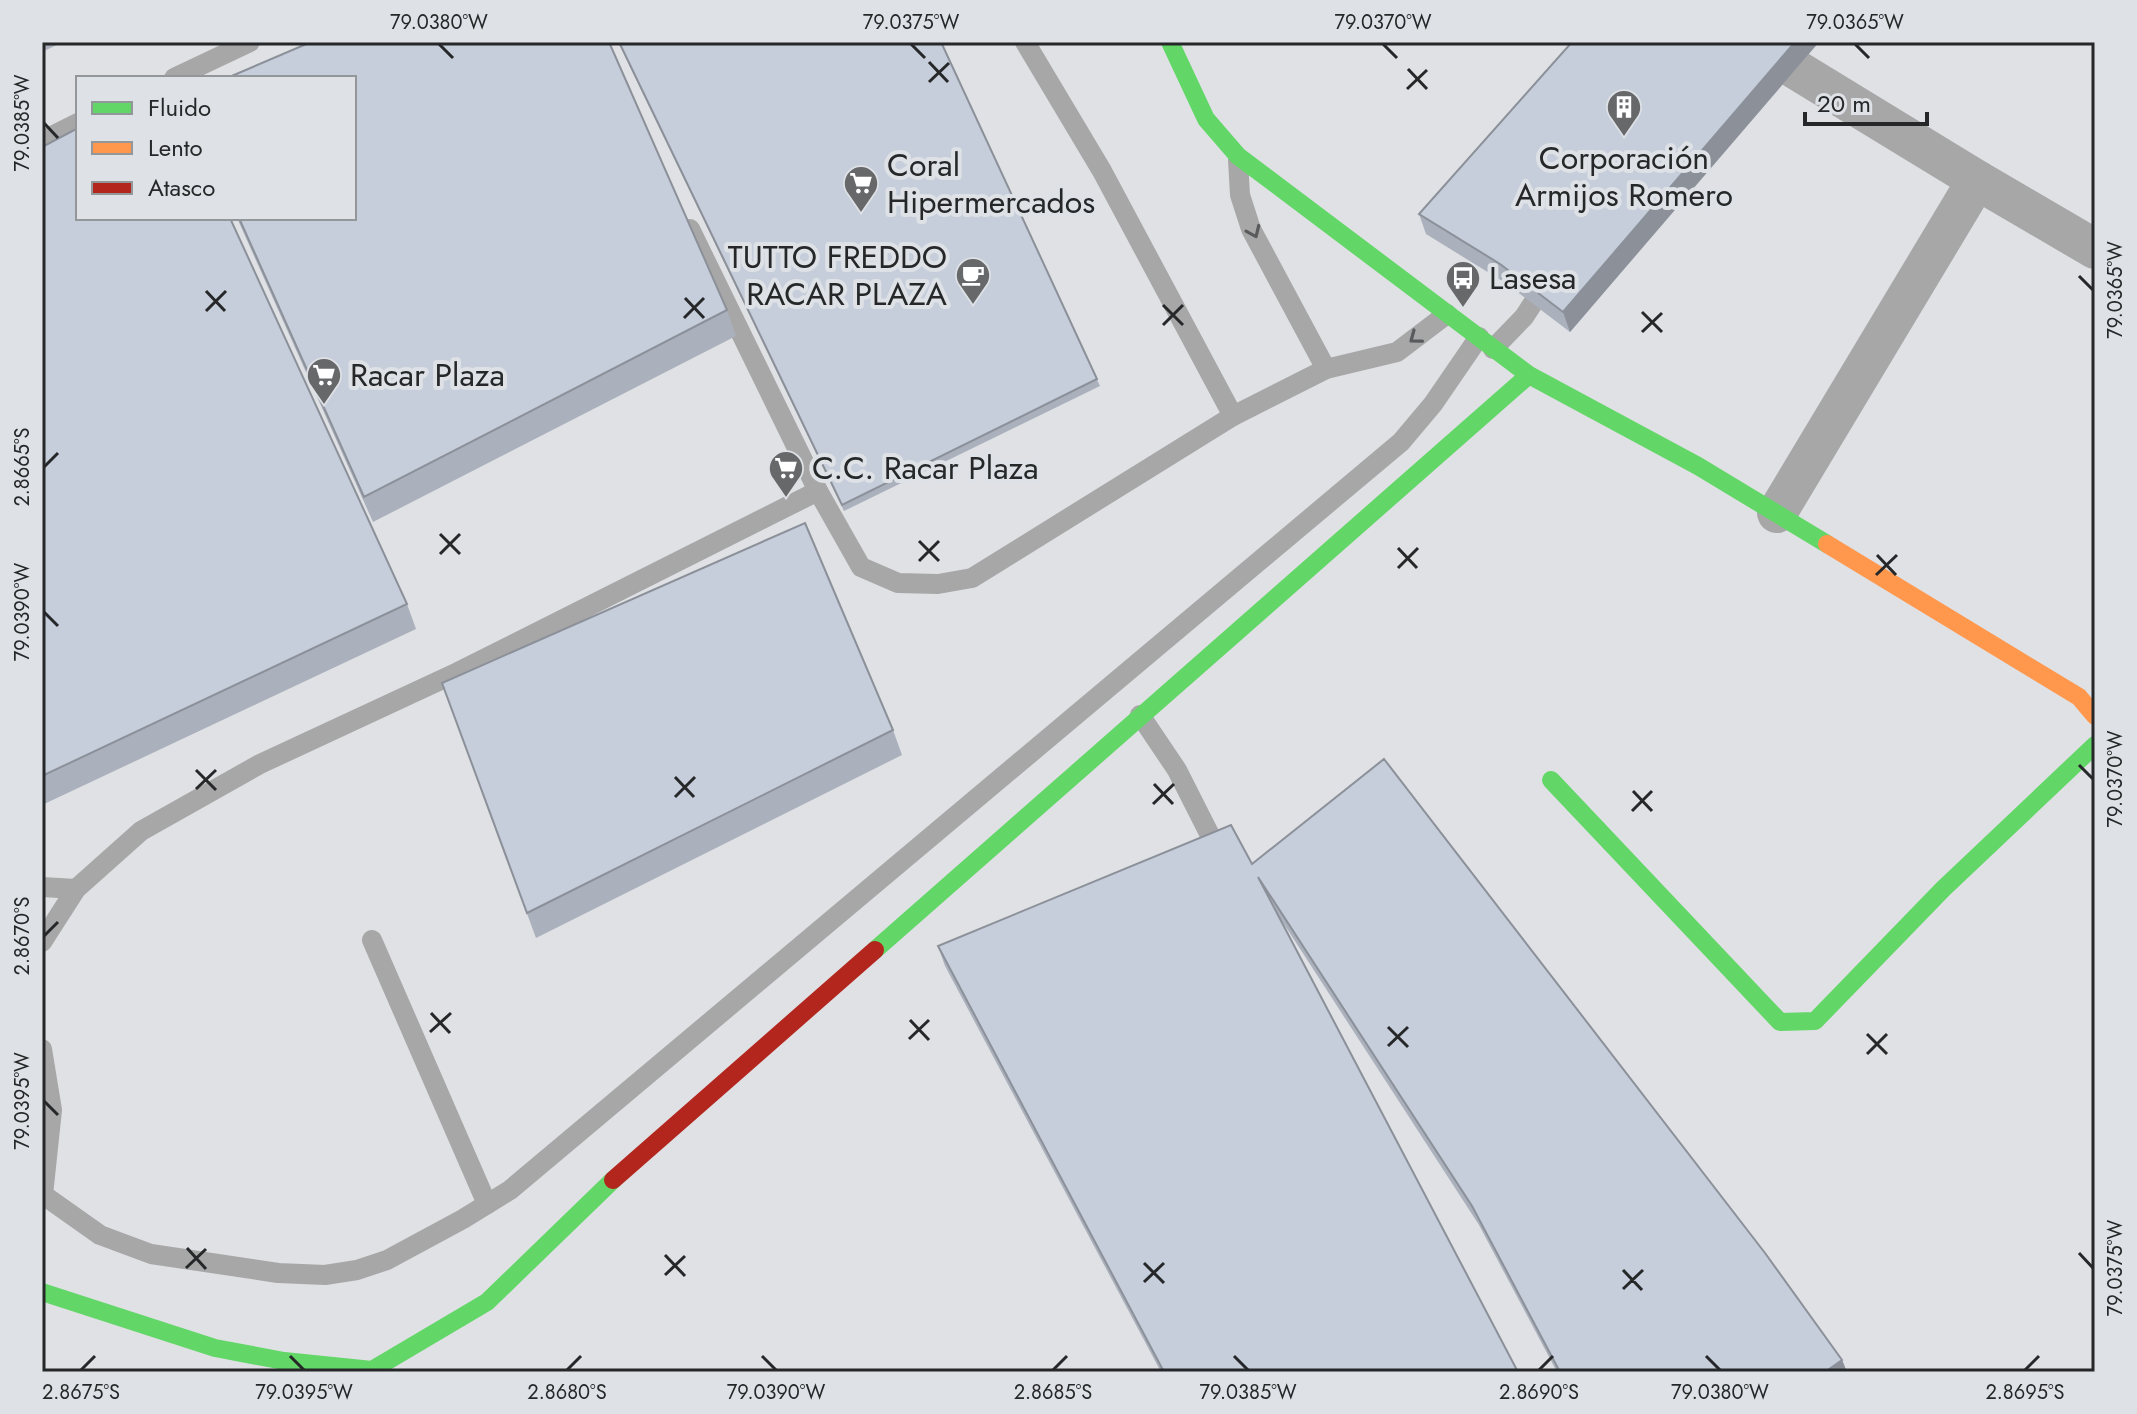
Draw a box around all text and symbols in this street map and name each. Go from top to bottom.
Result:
text: 79.0380°W [390,8,488,37]
text: 79.0375°W [863,8,959,37]
text: 79.0370°W [1334,8,1432,37]
text: 79.0365°W [1806,8,1904,37]
text: 79.0385°W [8,74,37,172]
legend [76,76,356,220]
scale bar [1805,76,1927,126]
text: 20 m [1817,86,1871,121]
building icon: Corporación Armijos Romero [1605,88,1643,138]
text: Fluido [148,90,211,125]
text: Lento [148,130,203,165]
place label: Corporación Armijos Romero [1515,135,1733,218]
place label: Coral Hipermercados [887,142,1095,225]
supermarket icon: Coral Hipermercados [842,164,880,214]
text: Atasco [148,170,215,205]
one-way arrow [1244,223,1260,238]
place label: TUTTO FREDDO RACAR PLAZA [728,234,947,317]
text: 79.0365°W [2101,241,2130,339]
place label: Lasesa [1489,255,1576,301]
cafe icon: TUTTO FREDDO RACAR PLAZA [954,256,992,306]
bus stop icon: Lasesa [1444,259,1482,309]
one-way arrow [1409,328,1424,342]
place label: Racar Plaza [350,352,505,398]
supermarket icon: Racar Plaza [305,356,343,406]
text: 2.8665°S [8,427,37,507]
place label: C.C. Racar Plaza [812,445,1039,491]
supermarket icon: C.C. Racar Plaza [767,449,805,499]
text: 79.0390°W [8,563,37,661]
text: 79.0370°W [2101,730,2130,828]
text: 2.8670°S [8,897,37,975]
text: 79.0395°W [8,1052,37,1150]
text: 79.0375°W [2101,1220,2130,1316]
text: 2.8675°S [42,1378,120,1407]
text: 79.0395°W [255,1378,353,1407]
text: 2.8680°S [527,1378,607,1407]
text: 79.0390°W [727,1378,825,1407]
text: 2.8685°S [1014,1378,1092,1407]
text: 79.0385°W [1199,1378,1297,1407]
text: 2.8690°S [1499,1378,1579,1407]
text: 79.0380°W [1671,1378,1769,1407]
text: 2.8695°S [1985,1378,2065,1407]

